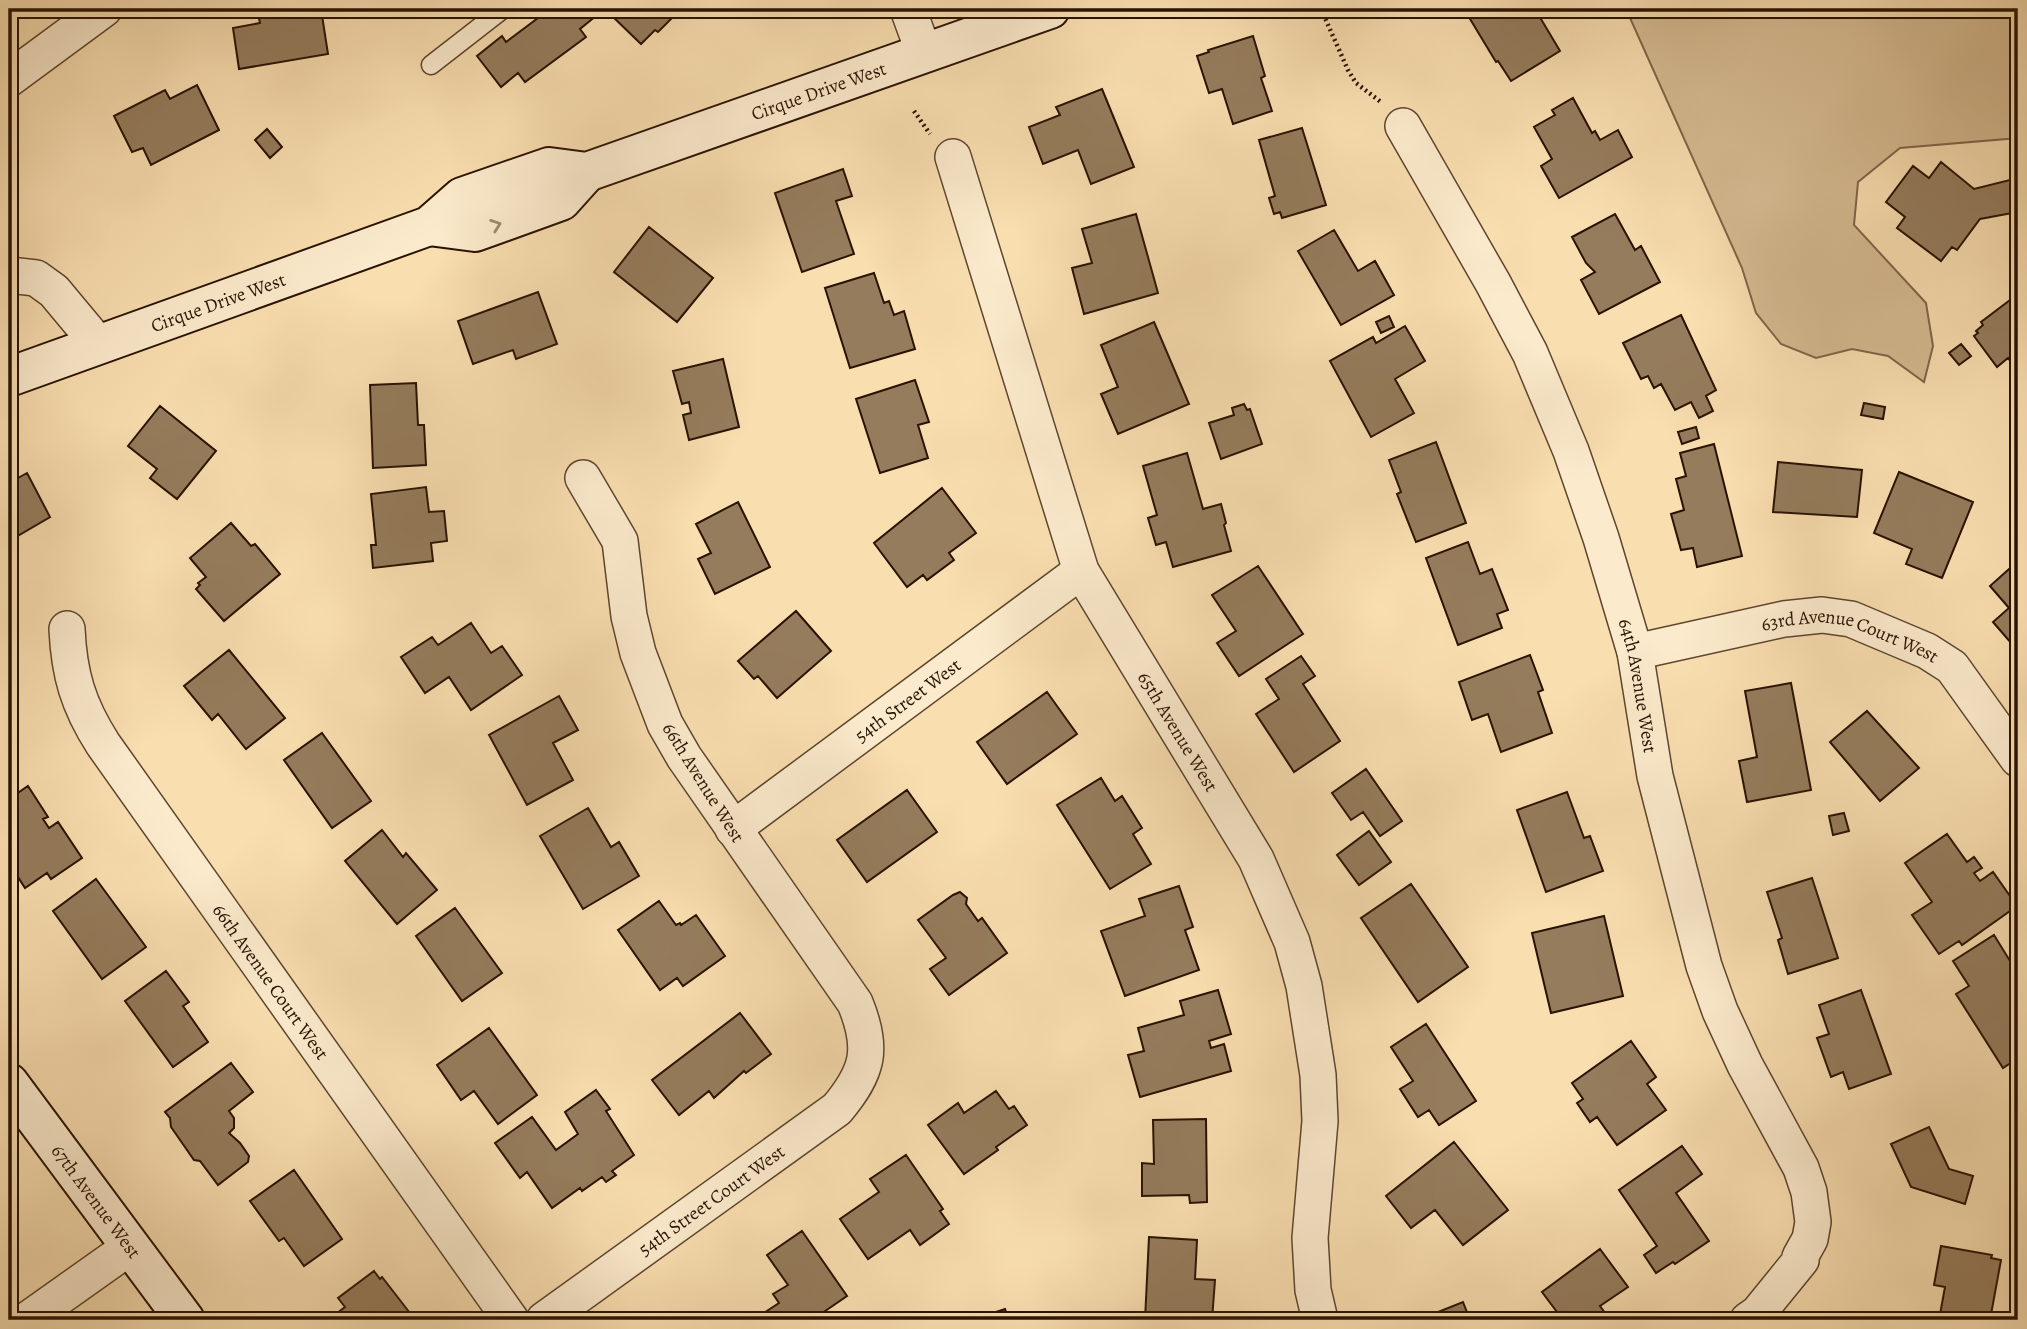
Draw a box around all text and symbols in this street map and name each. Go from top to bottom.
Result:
street label: Cirque Drive West [748,56,890,127]
one-way arrow [489,219,501,233]
street label: Cirque Drive West [147,267,289,339]
street label: 63rd Avenue Court West [1759,603,1944,669]
street label: 64th Avenue West [1612,615,1663,755]
street label: 54th Street West [849,653,966,749]
street label: 65th Avenue West [1131,667,1224,797]
street label: 66th Avenue West [656,718,750,847]
street label: 66th Avenue Court West [206,899,335,1065]
street label: 67th Avenue West [45,1139,147,1264]
street label: 54th Street Court West [633,1139,790,1262]

